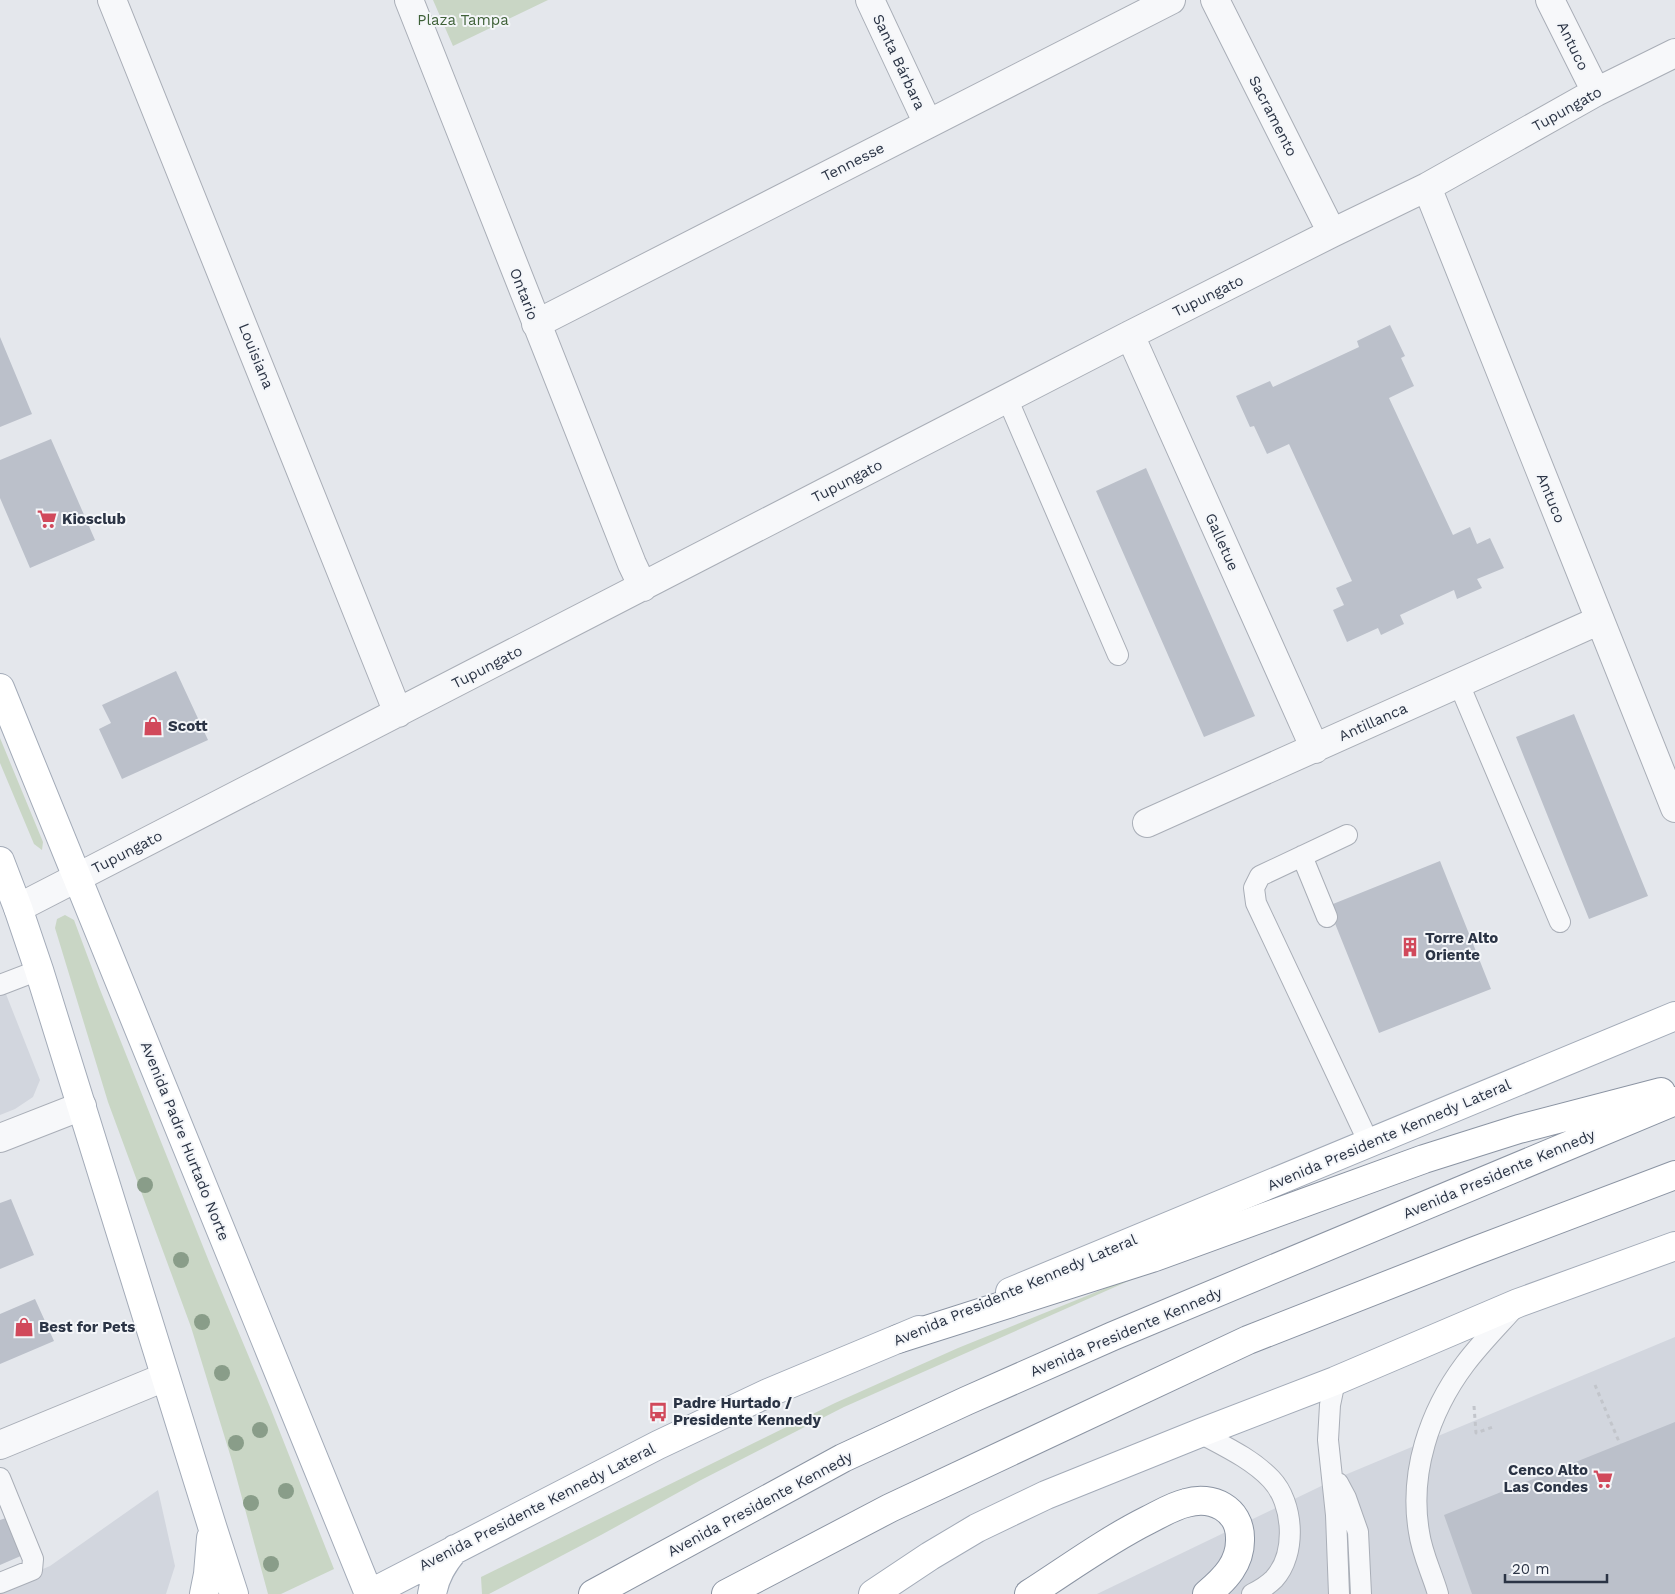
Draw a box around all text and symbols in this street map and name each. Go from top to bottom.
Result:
park label: Plaza Tampa [417,11,509,29]
street label: Santa Bárbara [869,11,929,113]
street label: Antuco [1554,19,1592,73]
street label: Sacramento [1245,73,1301,159]
street label: Tupungato [1529,83,1605,135]
street label: Tennesse [819,139,887,185]
street label: Ontario [506,265,542,323]
street label: Tupungato [1170,271,1246,321]
street label: Louisiana [235,321,277,392]
street label: Tupungato [809,456,885,506]
street label: Antuco [1533,471,1569,525]
supermarket icon: Kiosclub [36,508,58,530]
place label: Kiosclub [62,510,126,528]
street label: Galletue [1201,510,1243,574]
street label: Tupungato [449,642,525,692]
street label: Antillanca [1336,699,1411,745]
shop icon: Scott [142,715,164,737]
place label: Scott [168,717,208,735]
street label: Tupungato [89,827,165,877]
place label: Torre Alto Oriente [1425,929,1498,964]
building icon: Torre Alto Oriente [1399,936,1421,958]
street label: Avenida Padre Hurtado Norte [137,1039,233,1243]
street label: Avenida Presidente Kennedy Lateral [1264,1075,1514,1195]
street label: Avenida Presidente Kennedy [1400,1125,1598,1223]
street label: Avenida Presidente Kennedy Lateral [890,1230,1140,1350]
street label: Avenida Presidente Kennedy [1027,1283,1225,1381]
shop icon: Best for Pets [13,1316,35,1338]
place label: Best for Pets [39,1318,135,1336]
place label: Padre Hurtado / Presidente Kennedy [673,1394,821,1429]
bus stop icon: Padre Hurtado / Presidente Kennedy [647,1401,669,1423]
street label: Avenida Presidente Kennedy Lateral [416,1439,658,1575]
street label: Avenida Presidente Kennedy [664,1447,856,1561]
place label: Cenco Alto Las Condes [1503,1461,1588,1496]
supermarket icon: Cenco Alto Las Condes [1592,1468,1614,1490]
scale bar [1505,1552,1608,1584]
text: 20 m [1512,1560,1550,1578]

